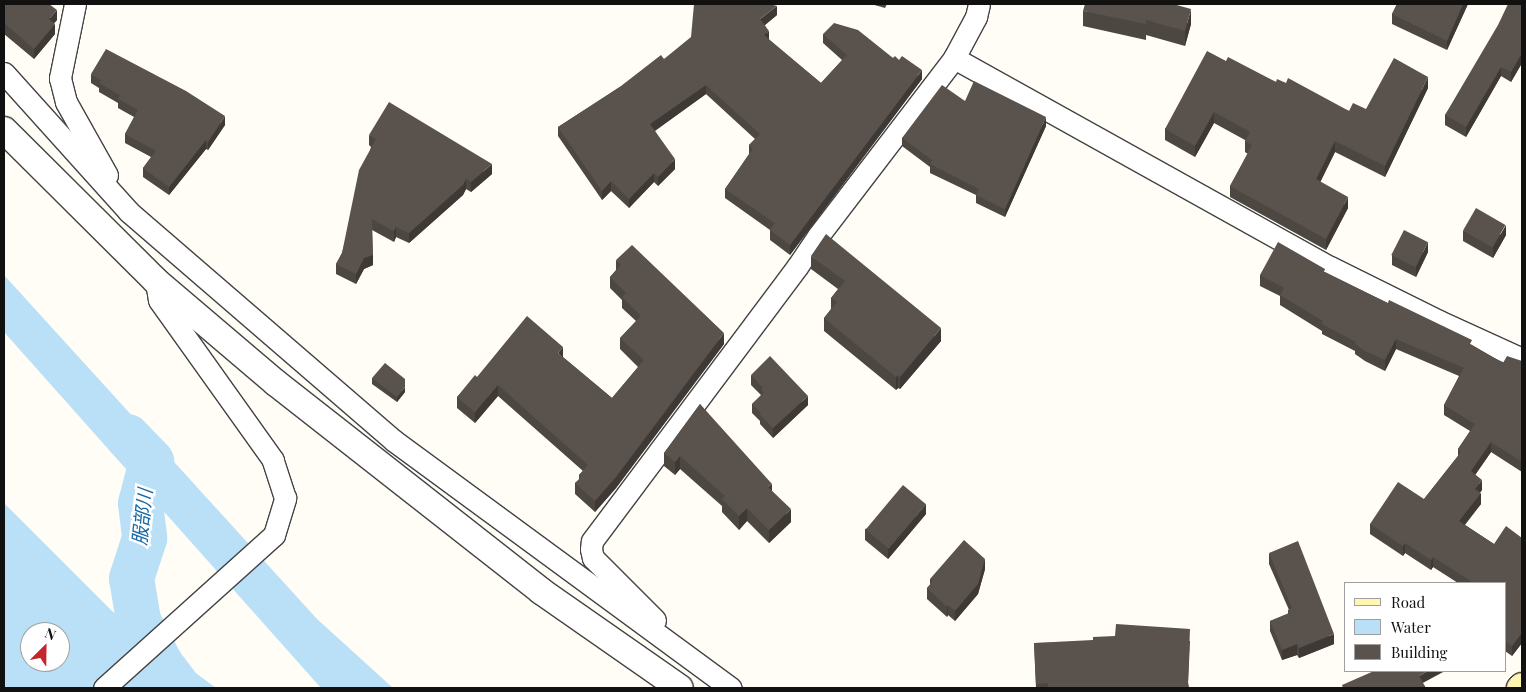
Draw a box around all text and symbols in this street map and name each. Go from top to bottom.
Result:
water label: 服部川 [128,487,156,547]
legend [1344,582,1506,672]
text: Road [1391,592,1425,612]
text: Water [1391,617,1431,637]
north arrow [20,622,70,672]
text: N [42,623,59,644]
text: Building [1391,642,1447,662]

